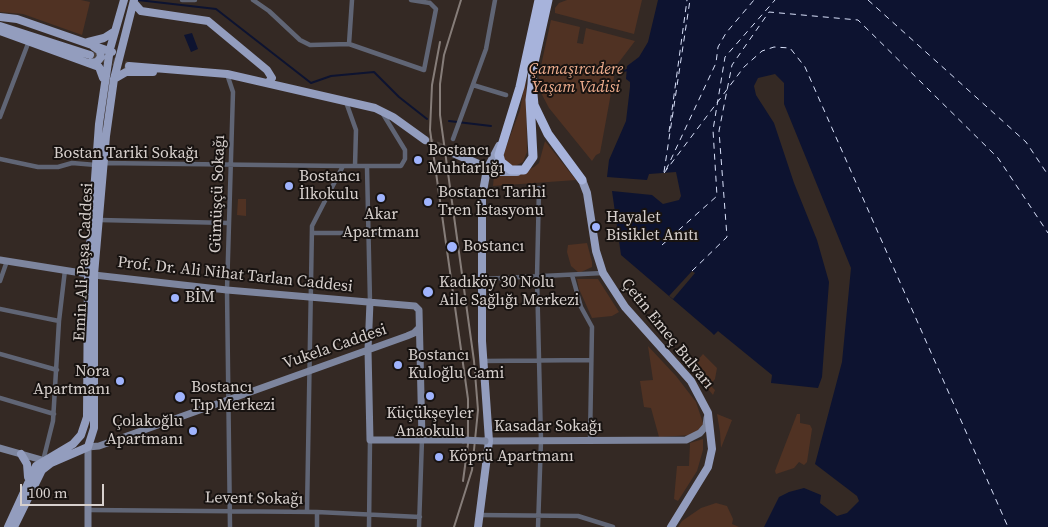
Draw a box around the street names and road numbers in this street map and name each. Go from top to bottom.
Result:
street label: Gümüşçü Sokağı [206,135,230,253]
street label: Bostan Tariki Sokağı [54,144,198,164]
street label: Emin Ali Paşa Caddesi [70,182,98,342]
street label: Prof. Dr. Ali Nihat Tarlan Caddesi [116,253,354,297]
street label: Çetin Emeç Bulvarı [617,275,717,393]
street label: Vukela Caddesi [281,320,389,374]
street label: Kasadar Sokağı [494,417,602,437]
street label: Levent Sokağı [205,489,303,509]

